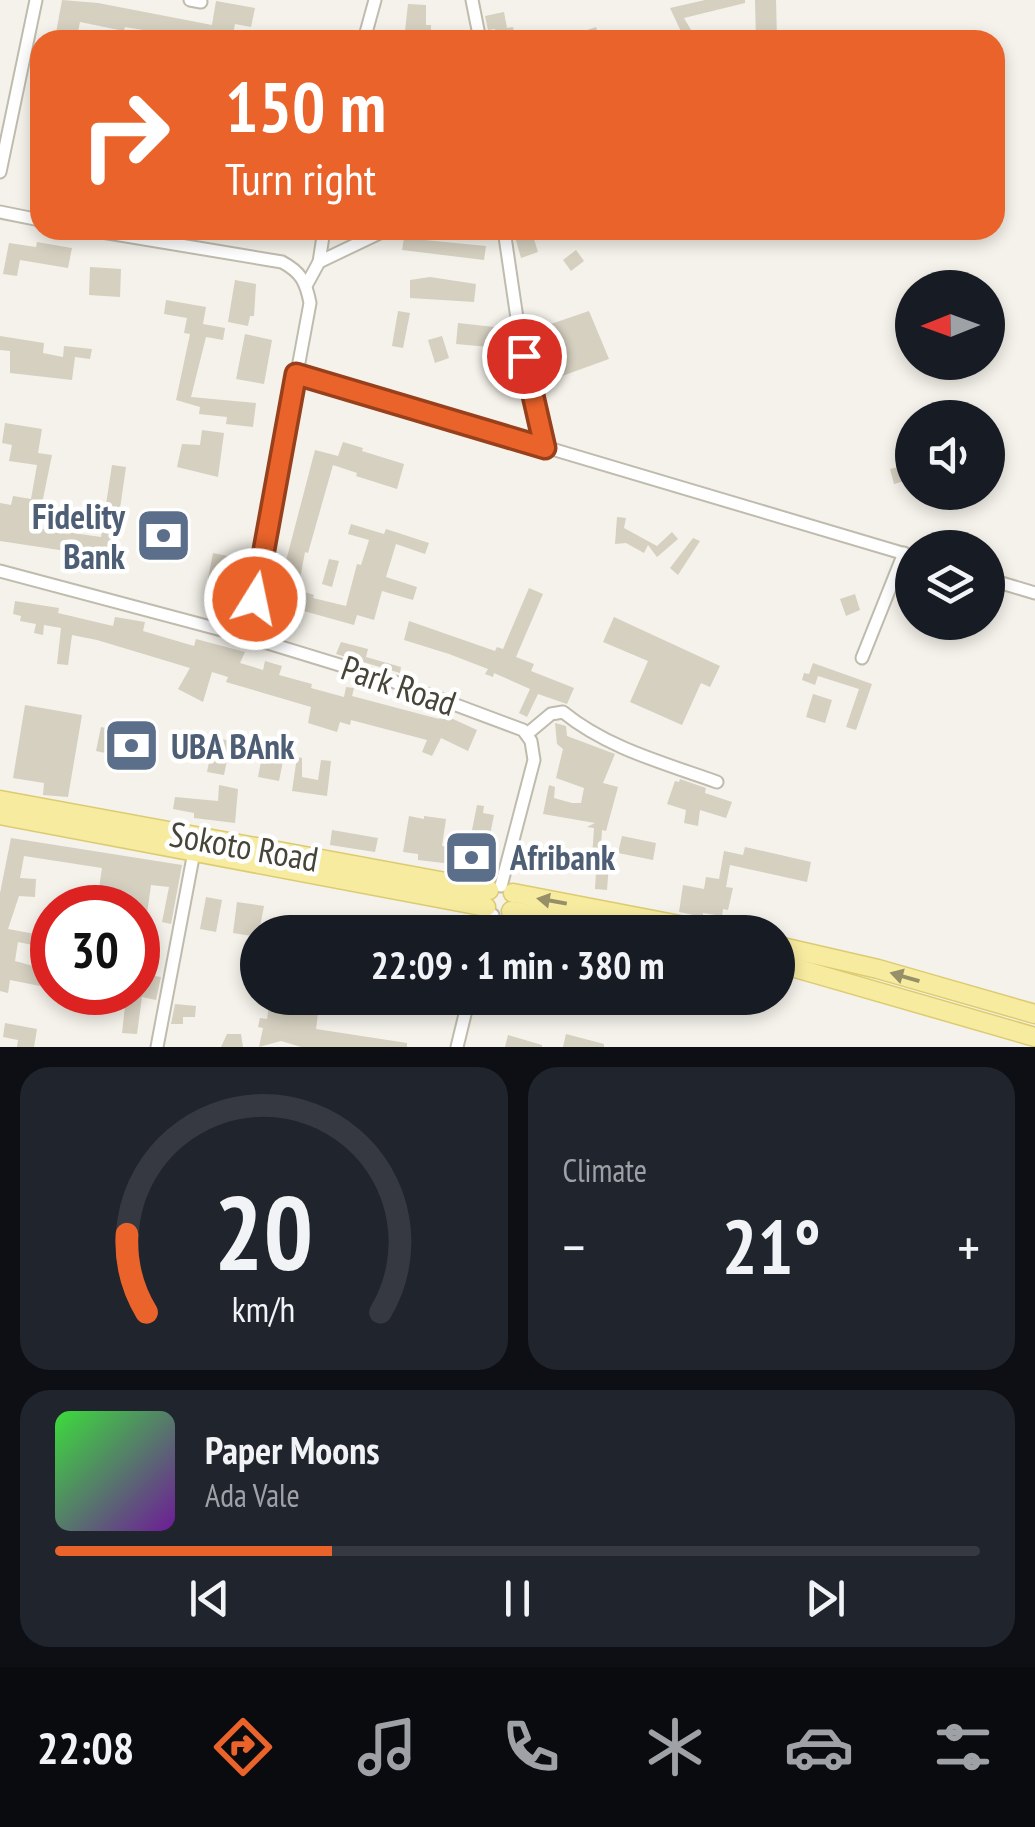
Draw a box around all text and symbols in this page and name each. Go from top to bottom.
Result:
text: 150 m [225,61,386,151]
icon: right [60,70,190,200]
text: Turn right [225,149,376,207]
north arrow [895,270,1005,380]
map controls [895,270,1005,640]
pin [482,314,567,399]
icon: arrive [497,329,552,384]
button: sound [895,400,1005,510]
place label: Fidelity Bank [32,493,126,579]
bank icon: Fidelity Bank [134,506,194,566]
button: layers [895,530,1005,640]
position arrow [203,547,307,651]
street label: Park Road [336,644,462,726]
bank icon: UBA BAnk [102,716,162,776]
place label: UBA BAnk [171,723,295,769]
street label: Sokoto Road [166,810,322,882]
bank icon: Afribank [441,827,501,887]
place label: Afribank [509,834,616,880]
speed limit sign: 30 [30,885,160,1015]
one-way arrow [536,892,567,908]
text: 22:09 · 1 min · 380 m [371,940,664,989]
one-way arrow [889,969,920,984]
text: Climate [563,1149,647,1191]
text: 20 [214,1164,313,1299]
text: 21° [722,1198,821,1295]
text: − [563,1211,585,1282]
text: + [957,1211,980,1282]
text: km/h [232,1286,295,1332]
text: Paper Moons [205,1425,380,1474]
text: Ada Vale [205,1474,300,1516]
icon: previous [182,1571,237,1626]
icon: pause [490,1571,545,1626]
icon: next [798,1571,853,1626]
icon: directions [208,1712,278,1782]
icon: music [352,1712,422,1782]
icon: phone [496,1712,566,1782]
icon: climate [640,1712,710,1782]
icon: car [784,1712,854,1782]
icon: filters [928,1712,998,1782]
text: 22:08 [37,1718,134,1776]

